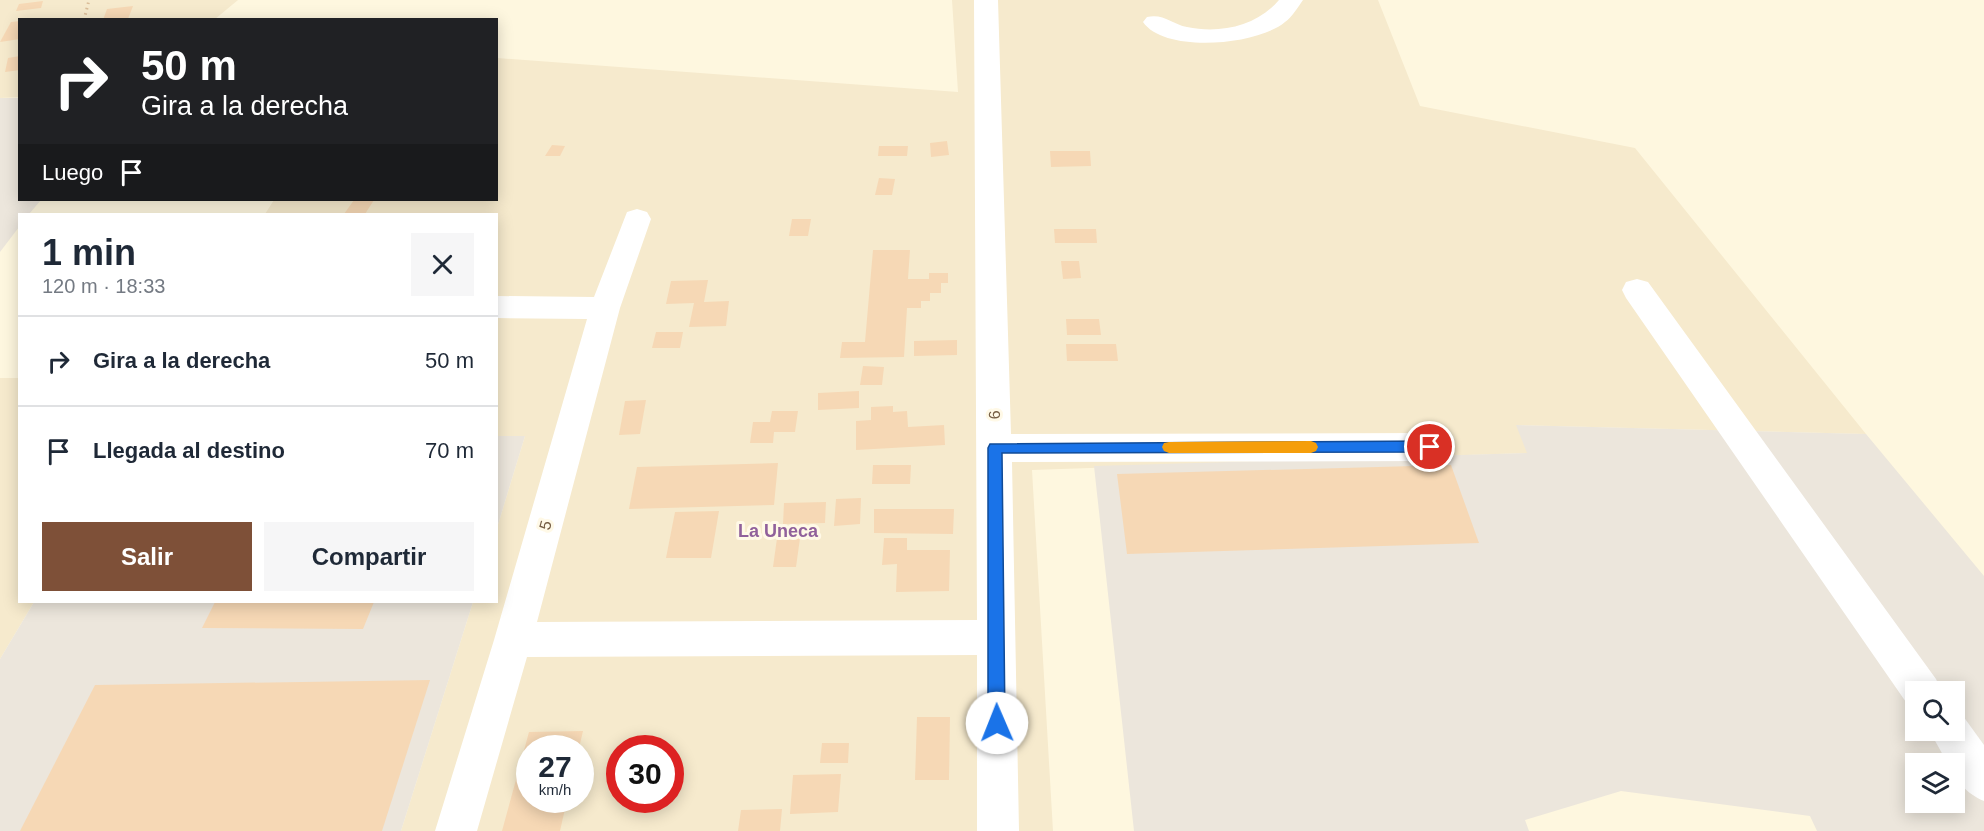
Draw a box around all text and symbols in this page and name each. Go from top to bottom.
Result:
icon: right [42,42,120,120]
text: 50 m [141,42,237,89]
text: Gira a la derecha [141,91,348,121]
icon: arrive [115,156,148,189]
text: Luego [42,160,103,185]
text: 1 min [42,232,136,273]
button: close [411,233,474,296]
text: 120 m · 18:33 [42,275,165,297]
icon: right [42,345,75,378]
text: Gira a la derecha [93,348,270,373]
text: 50 m [425,348,474,373]
street label: 6 [986,410,1003,420]
pin [1404,421,1455,472]
icon: arrive [1413,430,1446,463]
icon: arrive [42,435,75,468]
text: Llegada al destino [93,438,285,463]
text: 70 m [425,438,474,463]
street label: 5 [536,518,555,532]
district label: La Uneca [738,521,819,541]
button: Salir [42,522,252,591]
button: Compartir [264,522,474,591]
map controls [1905,681,1965,813]
button: search [1905,681,1965,741]
position arrow [965,691,1029,755]
speed limit sign: 30 [606,735,684,813]
text: 27 [538,750,572,783]
button: layers [1905,753,1965,813]
text: km/h [539,781,571,798]

